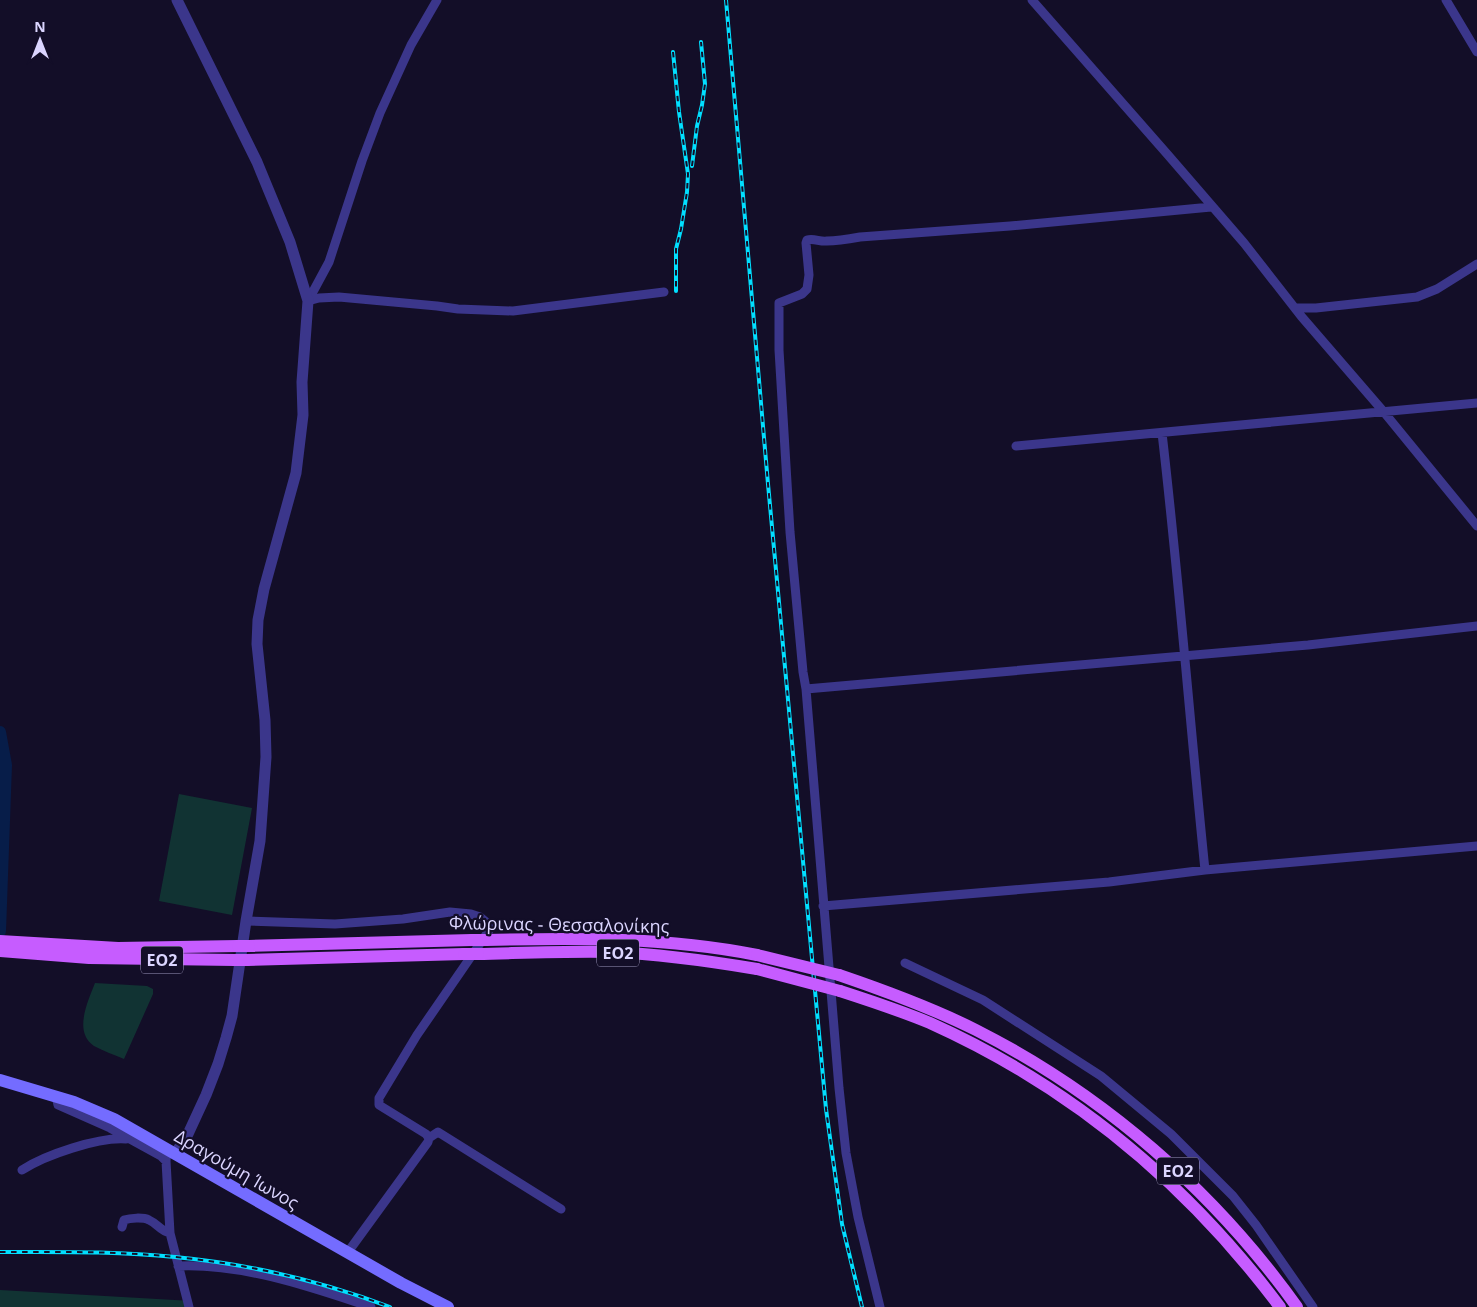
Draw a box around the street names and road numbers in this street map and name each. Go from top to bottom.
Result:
street label: Φλώρινας - Θεσσαλονίκης [449,910,670,938]
road number: ΕΟ2 [597,940,639,966]
road number: ΕΟ2 [141,946,183,974]
street label: Δραγούμη Ίωνος [170,1124,304,1214]
road number: ΕΟ2 [1157,1158,1199,1184]

